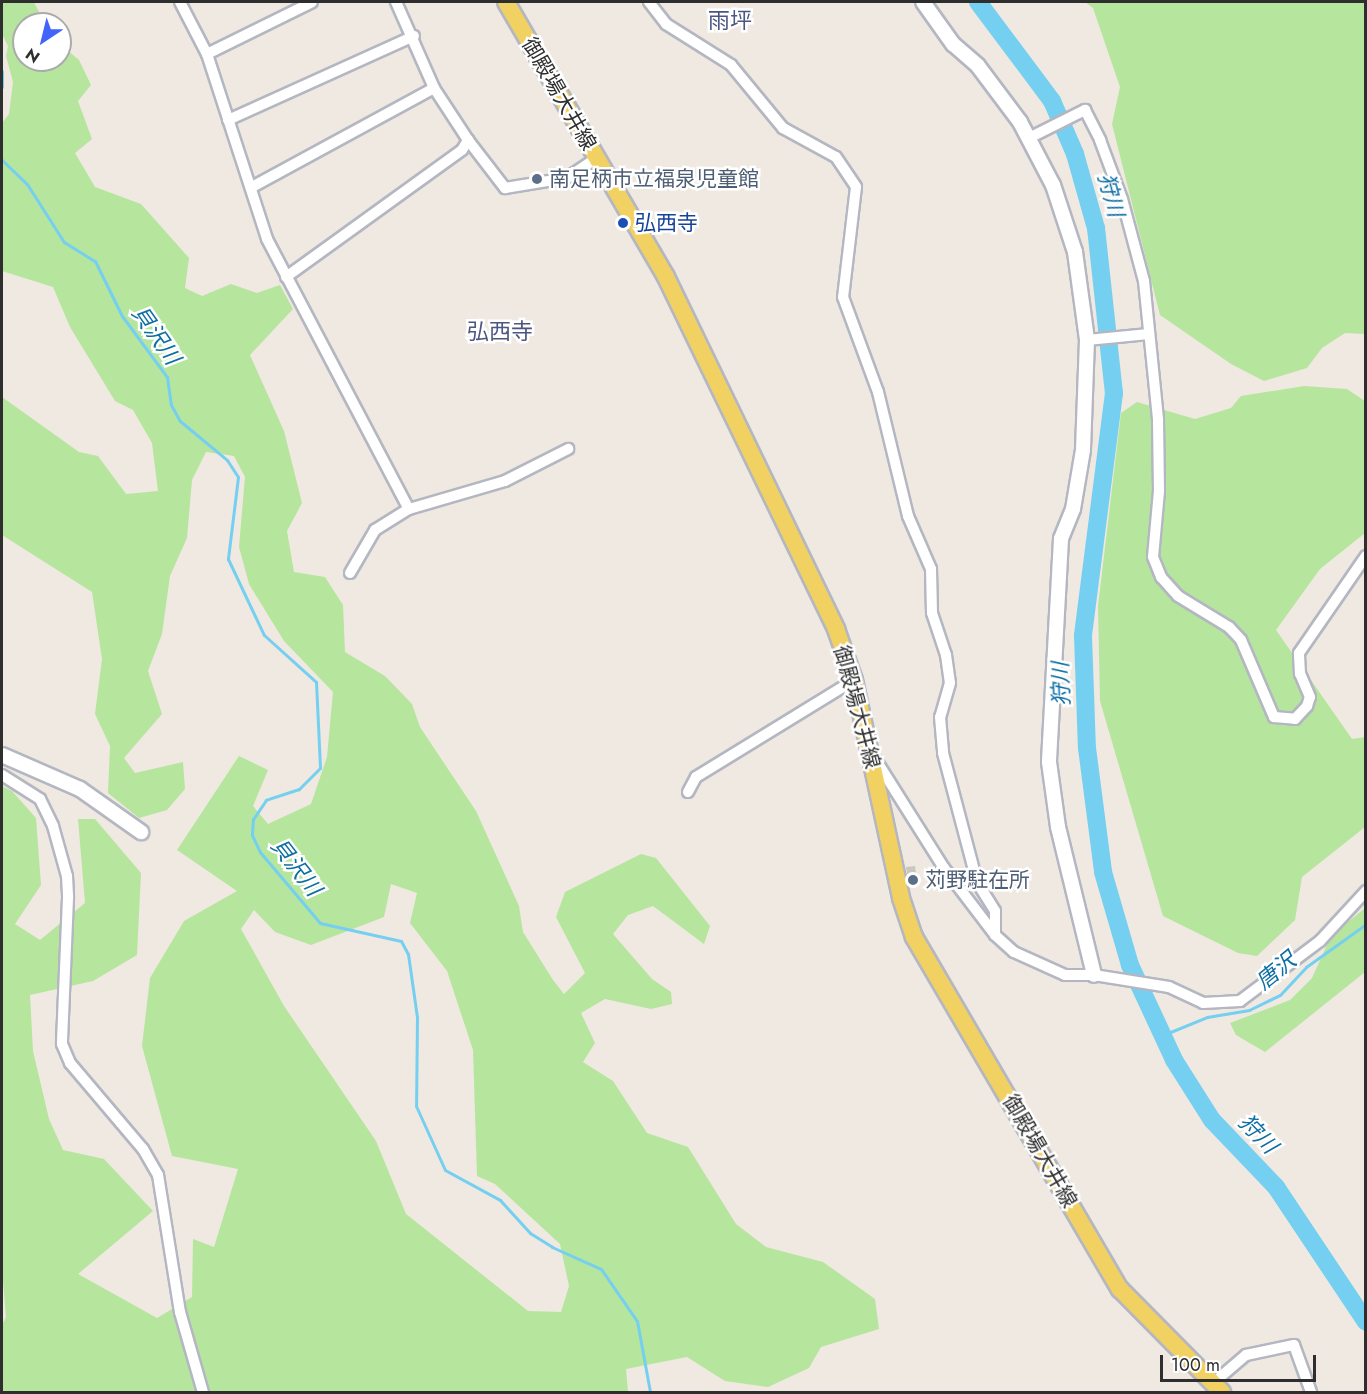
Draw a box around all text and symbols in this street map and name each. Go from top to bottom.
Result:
district label: 雨坪 [708,8,752,34]
north arrow [12,12,72,72]
street label: 御殿場大井線 [517,33,601,155]
text: N [21,42,44,69]
place label: 南足柄市立福泉児童館 [549,166,759,192]
water label: 狩川 [1093,170,1129,220]
marker: 南足柄市立福泉児童館 [530,172,544,186]
place label: 弘西寺 [635,210,698,236]
marker: 弘西寺 [616,216,630,230]
water label: 貝沢川 [126,300,186,370]
district label: 弘西寺 [467,319,533,345]
street label: 御殿場大井線 [829,643,885,771]
water label: 狩川 [1047,662,1075,706]
water label: 貝沢川 [265,833,327,901]
place label: 苅野駐在所 [925,867,1030,893]
marker: 苅野駐在所 [906,873,920,887]
water label: 唐沢 [1251,947,1301,995]
street label: 御殿場大井線 [998,1090,1082,1212]
water label: 狩川 [1233,1109,1283,1159]
scale bar [1163,1343,1319,1381]
text: 100 m [1171,1352,1220,1378]

